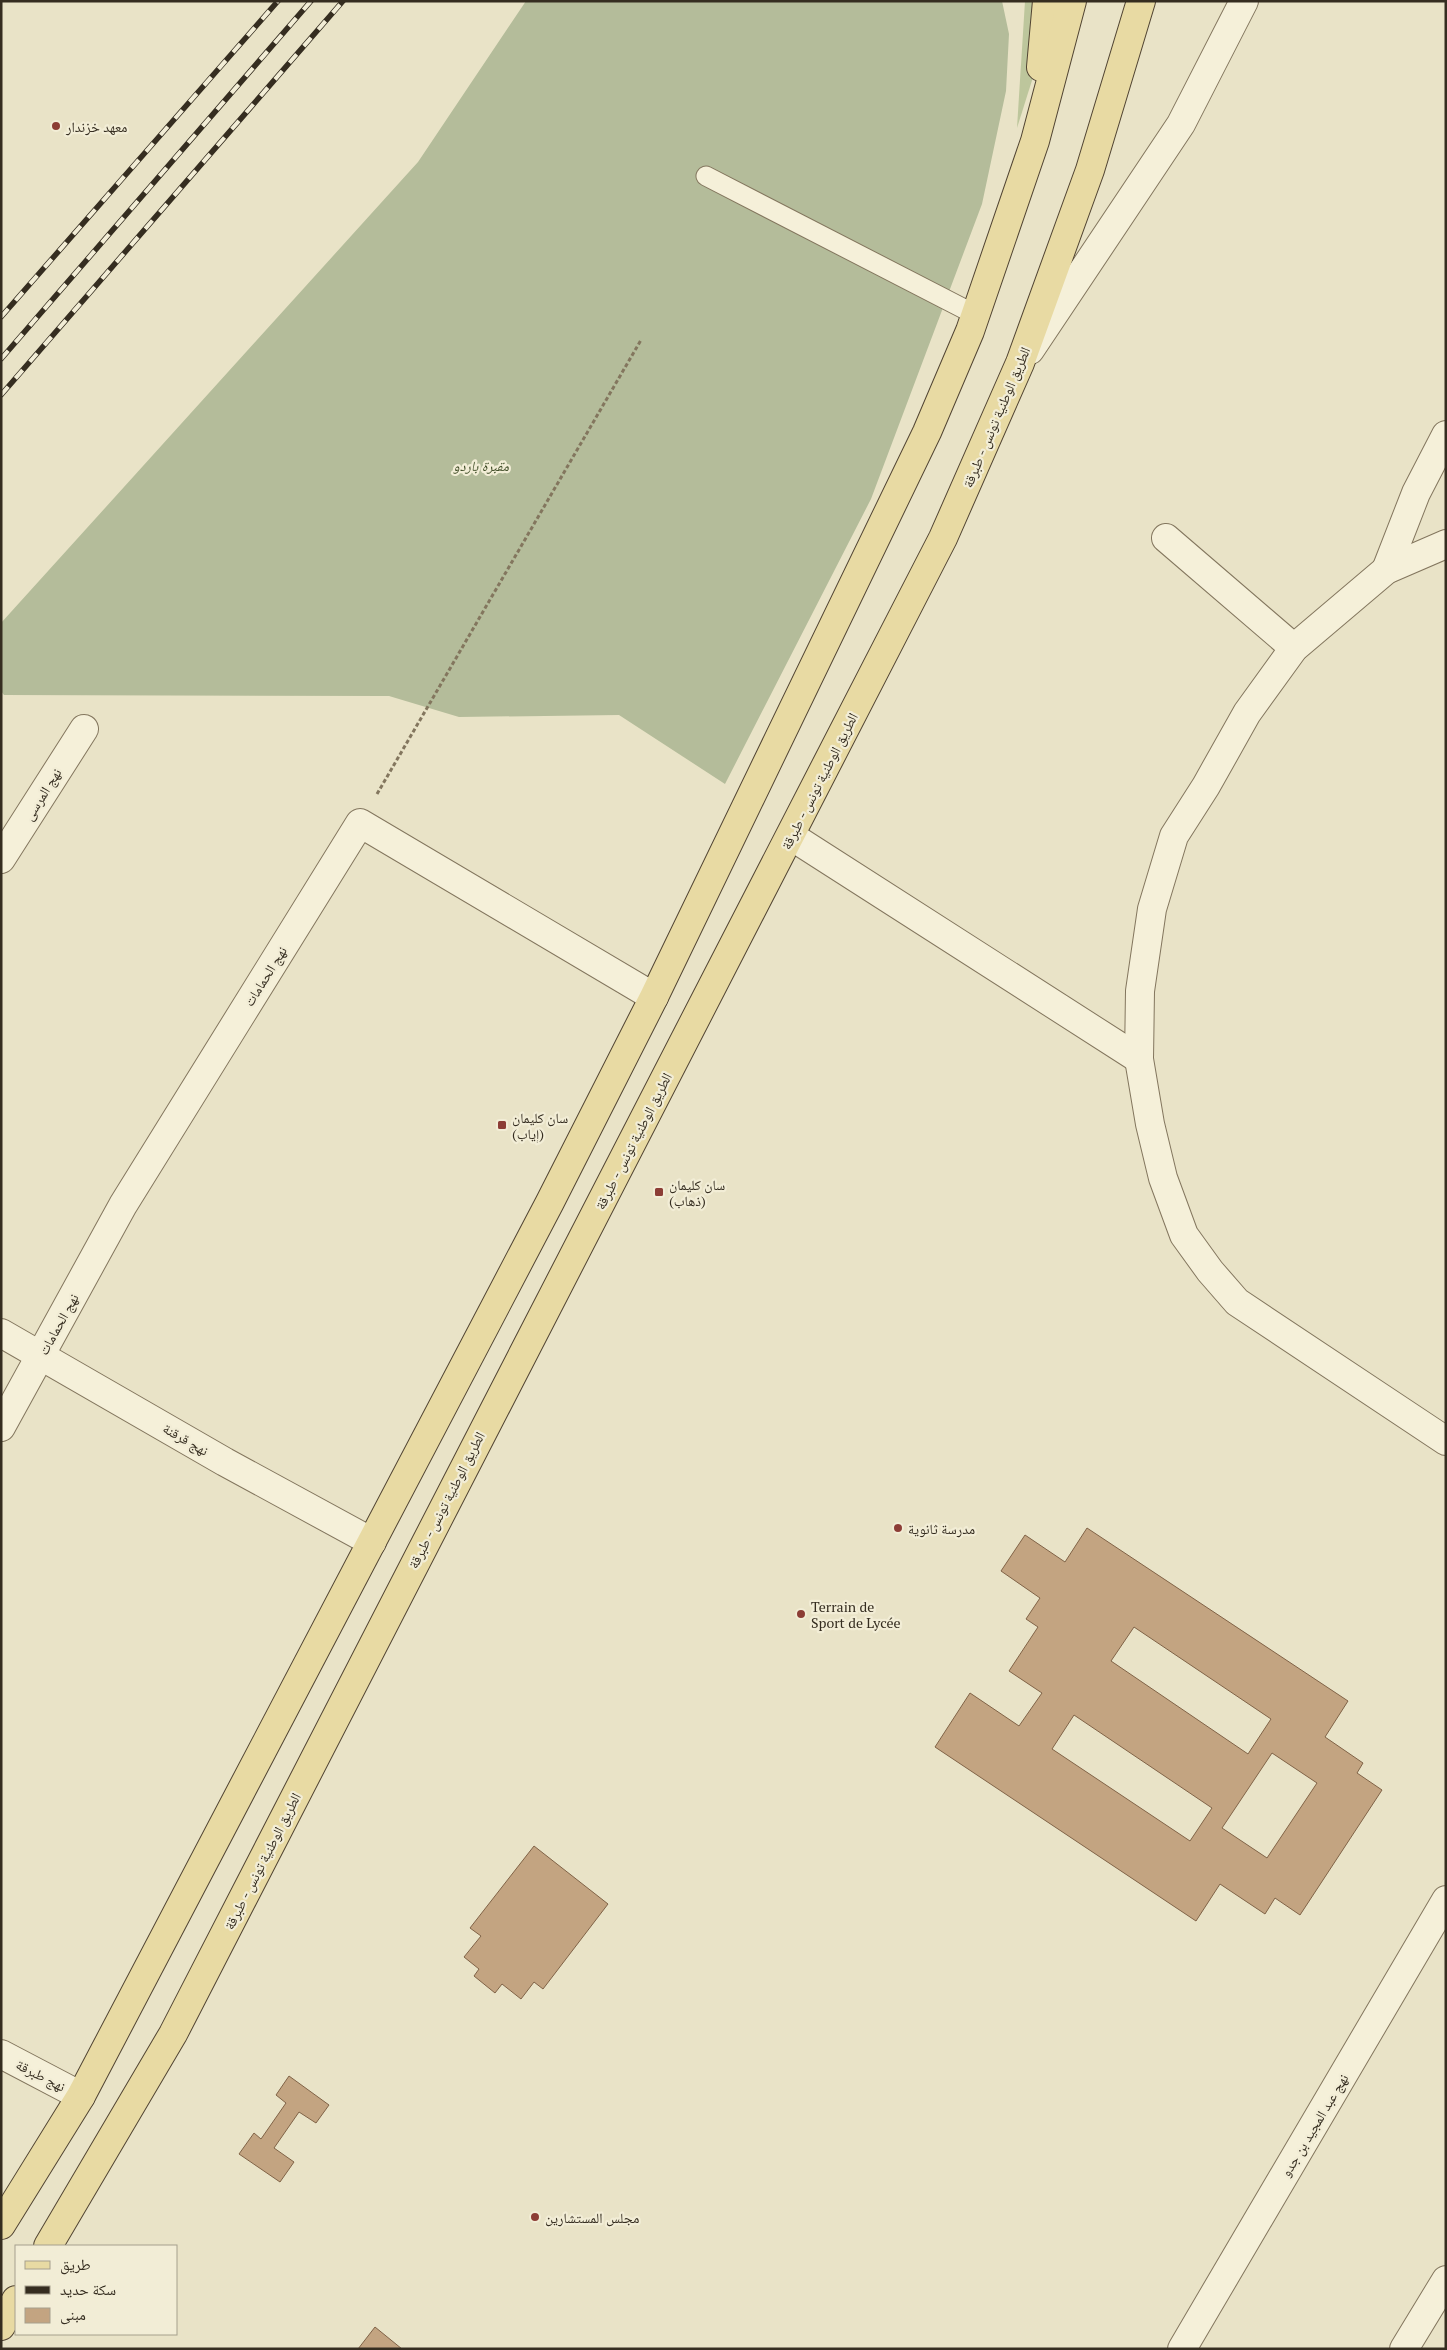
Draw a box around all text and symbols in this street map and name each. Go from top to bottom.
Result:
place label: معهد خزندار [65,117,127,136]
marker: معهد خزندار [50,120,62,132]
street label: الطريق الوطنية تونس - طبرقة [958,344,1035,491]
park label: مقبرة باردو [452,456,510,475]
street label: الطريق الوطنية تونس - طبرقة [776,709,863,853]
street label: نهج المرسى [18,764,66,824]
street label: نهج الحمامات [239,942,292,1010]
street label: الطريق الوطنية تونس - طبرقة [590,1069,677,1213]
place label: سان كليمان (إياب) [512,1108,568,1143]
marker: سان كليمان (إياب) [496,1119,508,1131]
place label: سان كليمان (ذهاب) [669,1175,725,1210]
marker: سان كليمان (ذهاب) [653,1186,665,1198]
street label: نهج الحمامات [33,1290,84,1359]
street label: نهج قرقنة [159,1418,212,1461]
street label: الطريق الوطنية تونس - طبرقة [403,1428,490,1572]
place label: مدرسة ثانوية [908,1519,975,1538]
marker: مدرسة ثانوية [892,1522,904,1534]
place label: Terrain de Sport de Lycée [811,1597,901,1632]
marker: Terrain de Sport de Lycée [795,1608,807,1620]
street label: الطريق الوطنية تونس - طبرقة [219,1789,306,1933]
street label: نهج طبرقة [13,2054,69,2096]
street label: نهج عبد المجيد بن جدو [1276,2070,1353,2181]
place label: مجلس المستشارين [545,2208,639,2227]
marker: مجلس المستشارين [529,2211,541,2223]
legend [15,2245,178,2335]
text: طريق [60,2254,91,2275]
text: سكة حديد [60,2279,116,2299]
text: مبنى [60,2304,86,2325]

